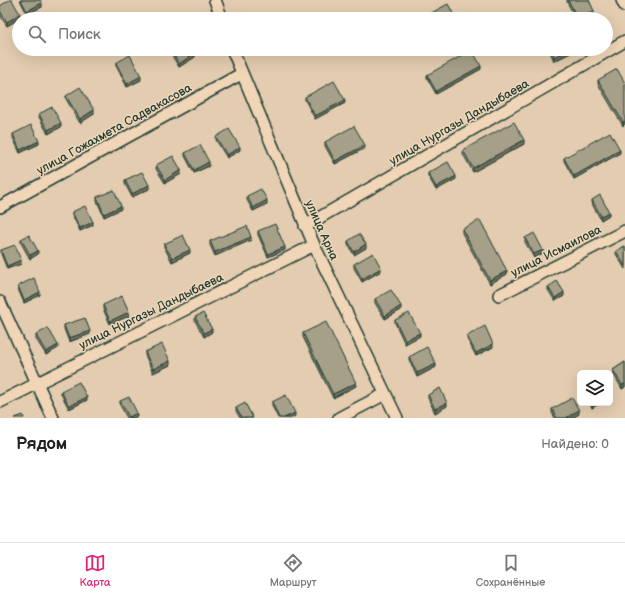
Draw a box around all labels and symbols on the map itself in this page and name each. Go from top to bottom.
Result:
street label: улица Нургазы Дандыбаева [387,76,532,169]
street label: улица Гожахмета Садвакасова [34,81,194,178]
street label: улица Арна [302,198,341,263]
street label: улица Исмаилова [509,222,604,281]
street label: улица Нургазы Дандыбаева [77,270,226,353]

